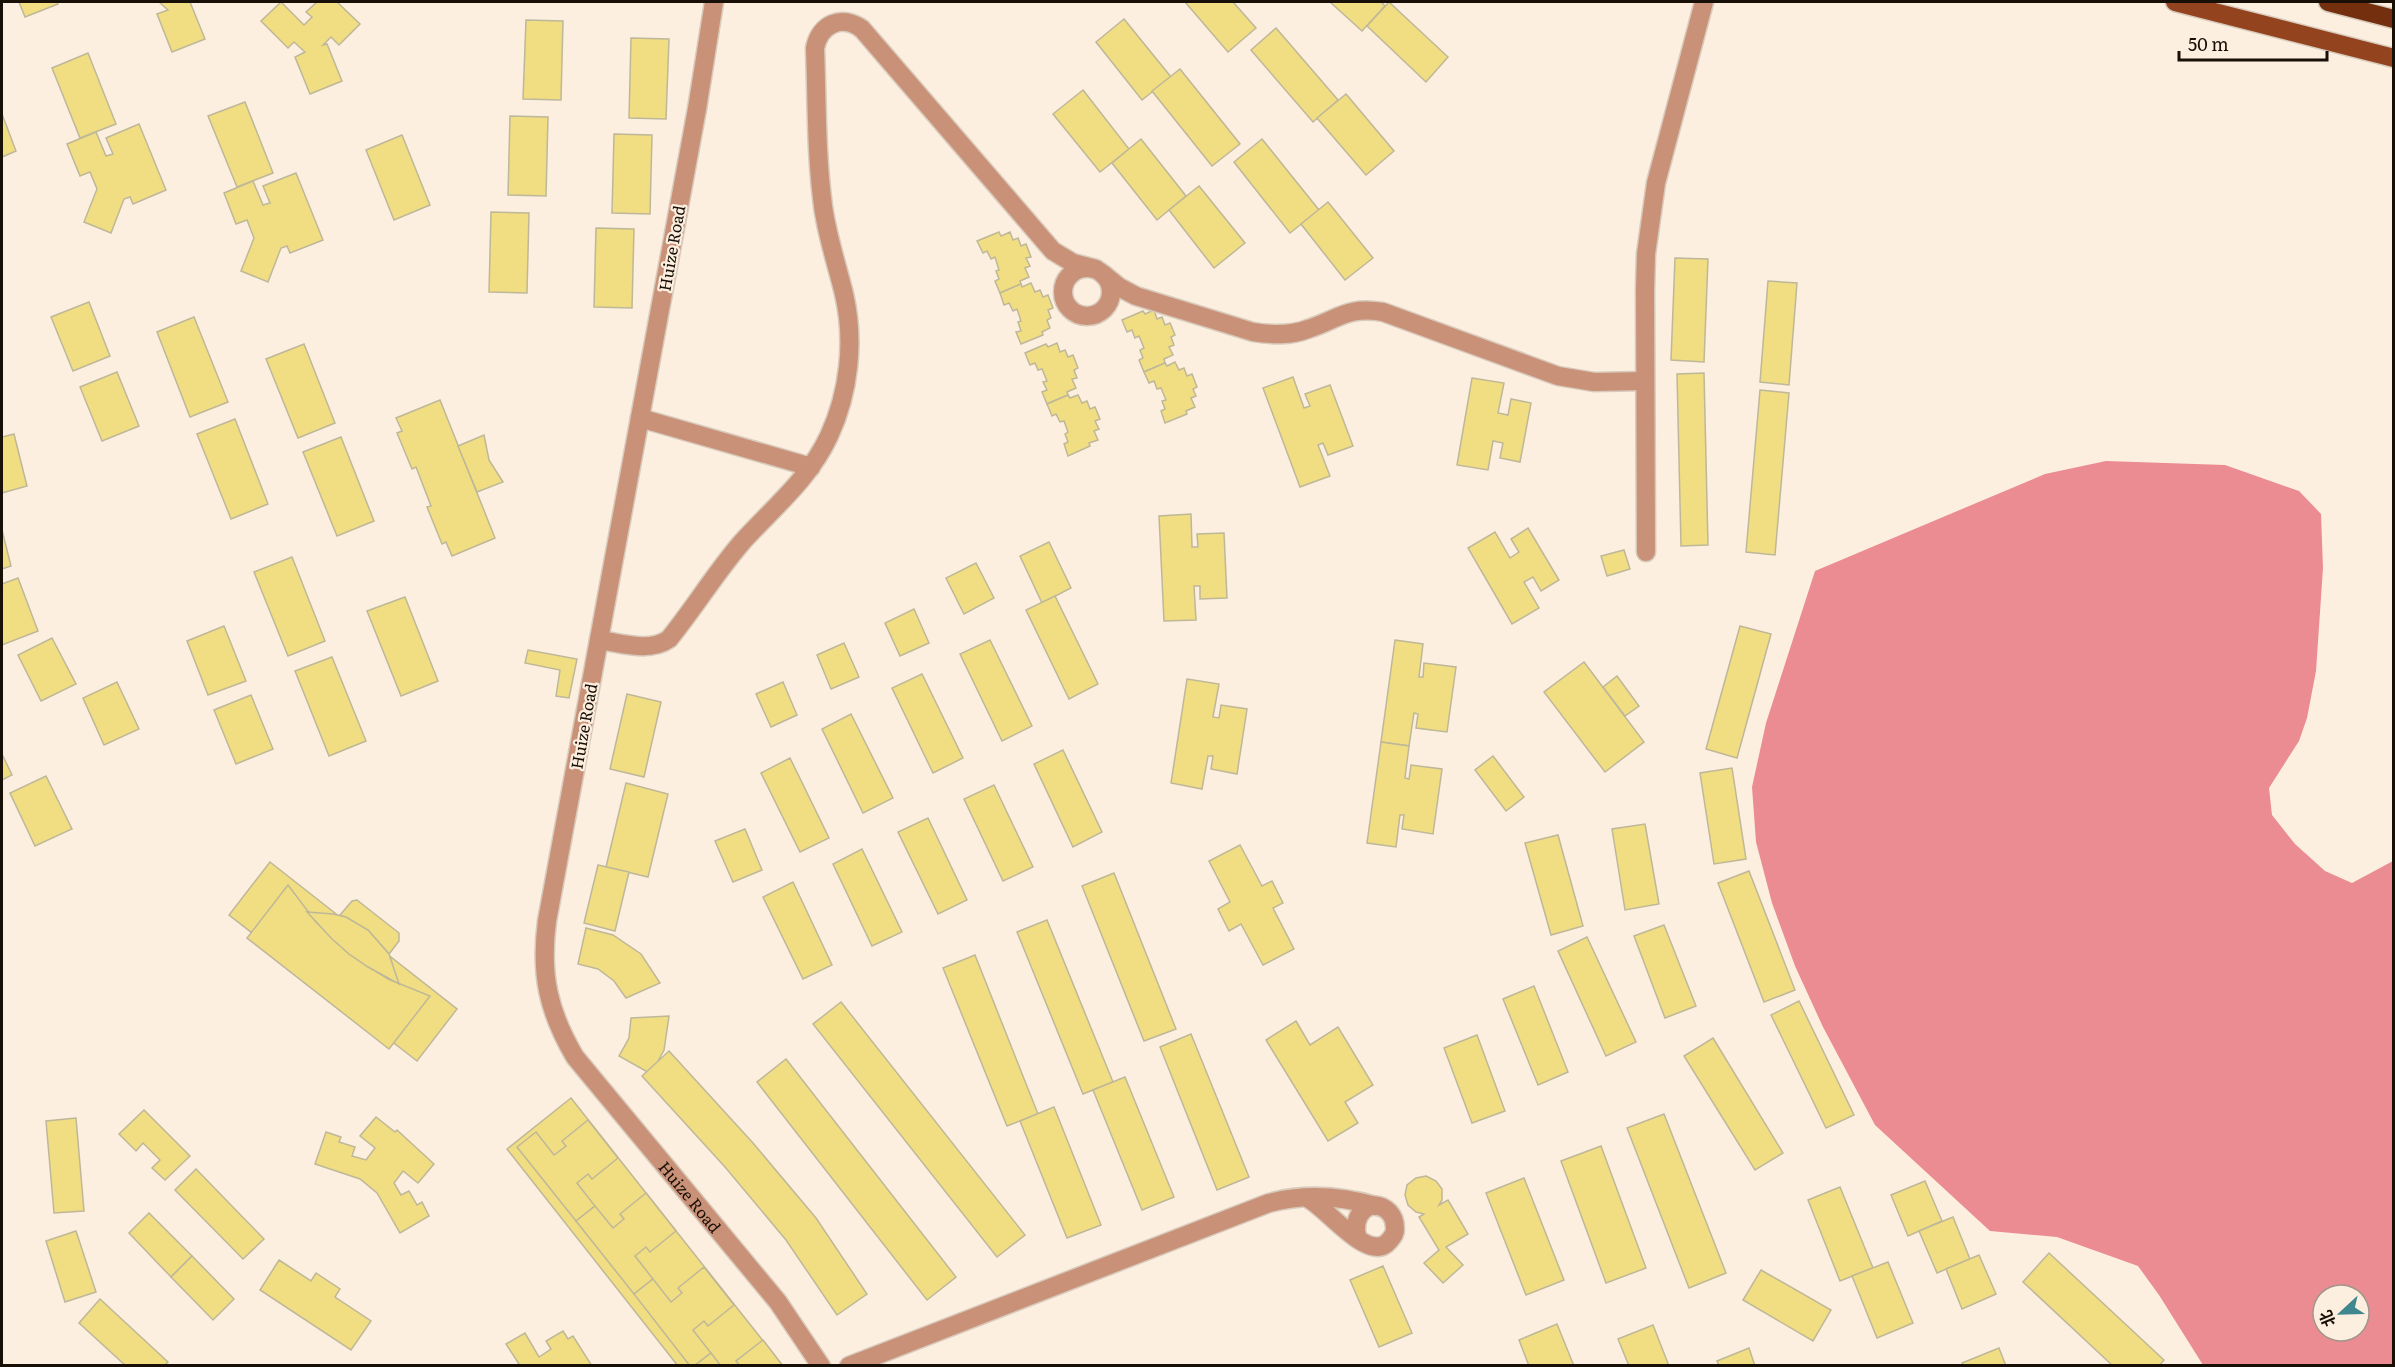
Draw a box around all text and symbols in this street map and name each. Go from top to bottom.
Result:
scale bar [2179,24,2328,62]
text: 50 m [2188,30,2229,57]
street label: Huize Road [652,203,690,293]
street label: Huize Road [564,681,602,771]
street label: Huize Road [654,1155,728,1238]
north arrow [2311,1283,2371,1343]
text: 北 [2312,1307,2340,1331]

